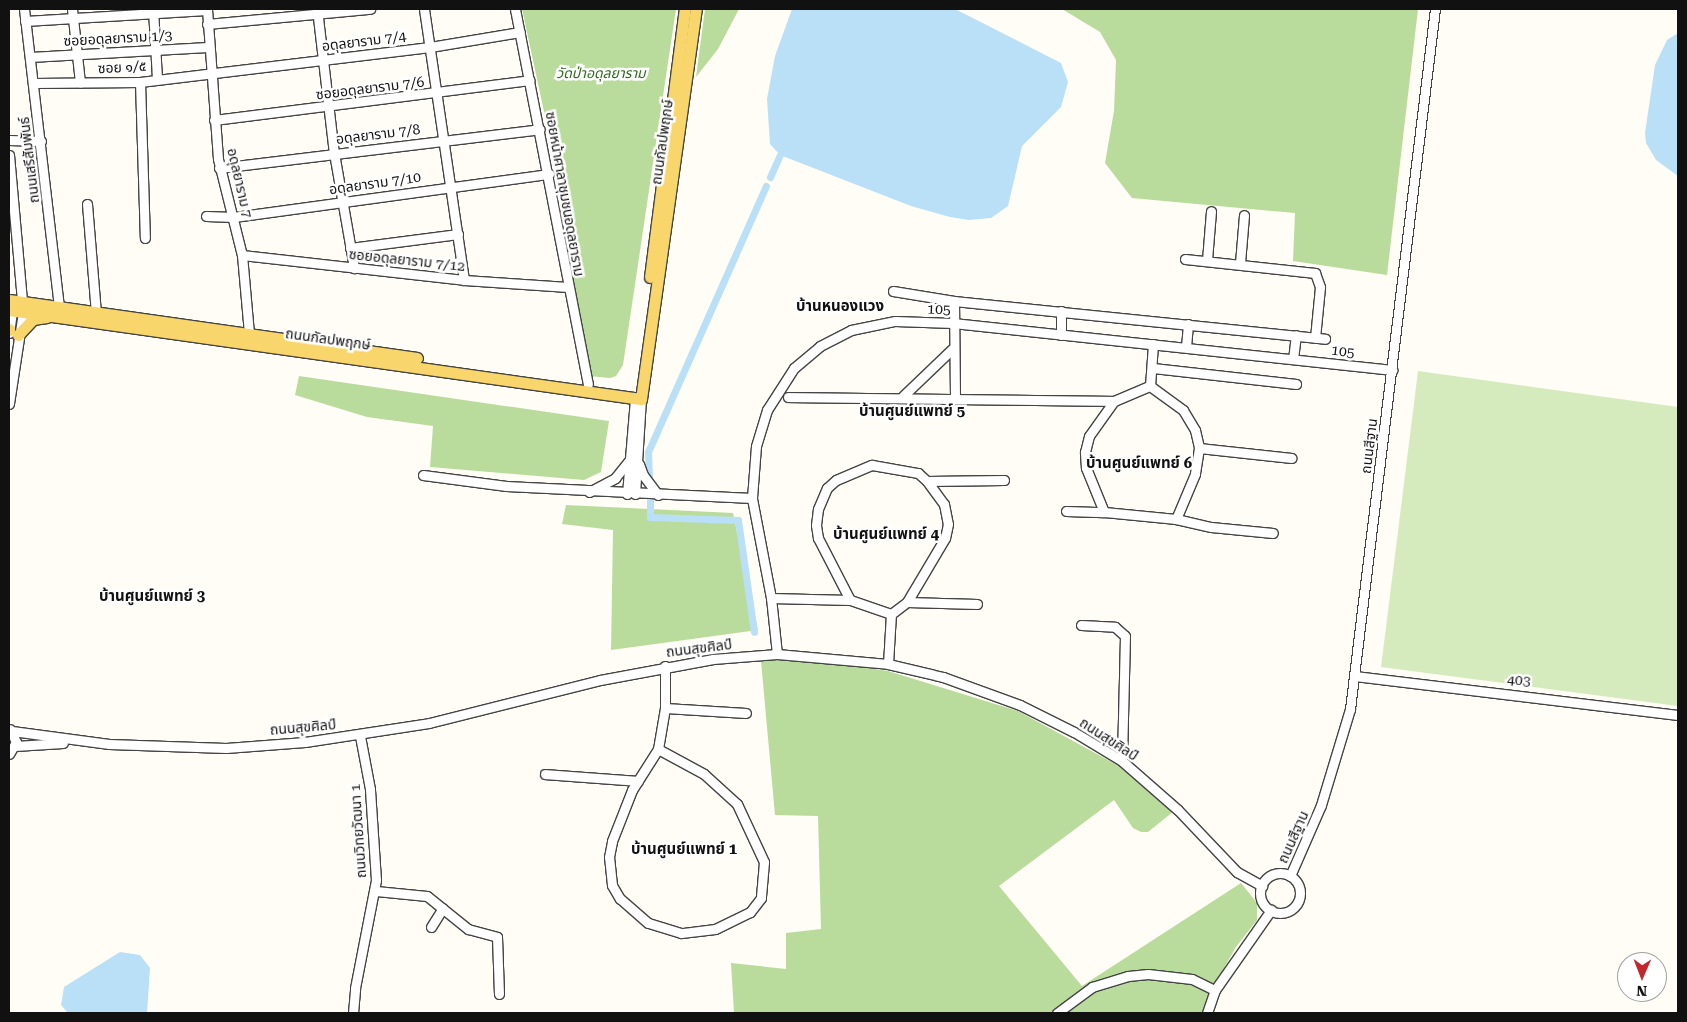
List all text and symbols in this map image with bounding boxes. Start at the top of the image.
street label: ซอยอดุลยาราม 1/3 [63,27,173,49]
street label: อดุลยาราม 7/4 [321,27,407,55]
street label: ซอย ๑/๕ [97,57,147,77]
park label: วัดป่าอดุลยาราม [556,65,646,81]
street label: ซอยอดุลยาราม 7/6 [315,73,425,103]
street label: ถนนกัลปพฤกษ์ [648,98,676,186]
street label: ซอยหน้าศาลาชุมชนอดุลยาราม [542,110,588,278]
street label: ถนนเสรีสัมพันธ์ [15,116,43,204]
street label: อดุลยาราม 7/8 [335,120,421,148]
street label: อดุลยาราม 7 [224,146,256,220]
street label: อดุลยาราม 7/10 [328,168,422,198]
street label: ซอยอดุลยาราม 7/12 [348,246,466,274]
district label: บ้านหนองแวง [796,298,884,316]
street label: 105 [927,300,951,318]
street label: ถนนกัลปพฤกษ์ [284,325,372,353]
street label: 105 [1330,341,1356,361]
district label: บ้านศูนย์แพทย์ 5 [859,403,965,421]
street label: ถนนสีฐาน [1357,417,1381,475]
district label: บ้านศูนย์แพทย์ 6 [1086,455,1192,473]
district label: บ้านศูนย์แพทย์ 4 [833,526,939,544]
district label: บ้านศูนย์แพทย์ 3 [99,588,205,606]
street label: ถนนสุขศิลป์ [665,636,733,660]
street label: 403 [1506,670,1532,690]
street label: ถนนสุขศิลป์ [1077,714,1141,764]
street label: ถนนสุขศิลป์ [269,716,337,738]
street label: ถนนวิทยวัฒนา 1 [346,783,370,879]
street label: ถนนสีฐาน [1274,808,1312,866]
district label: บ้านศูนย์แพทย์ 1 [631,841,737,859]
north arrow [1617,952,1667,1002]
text: N [1636,983,1647,999]

